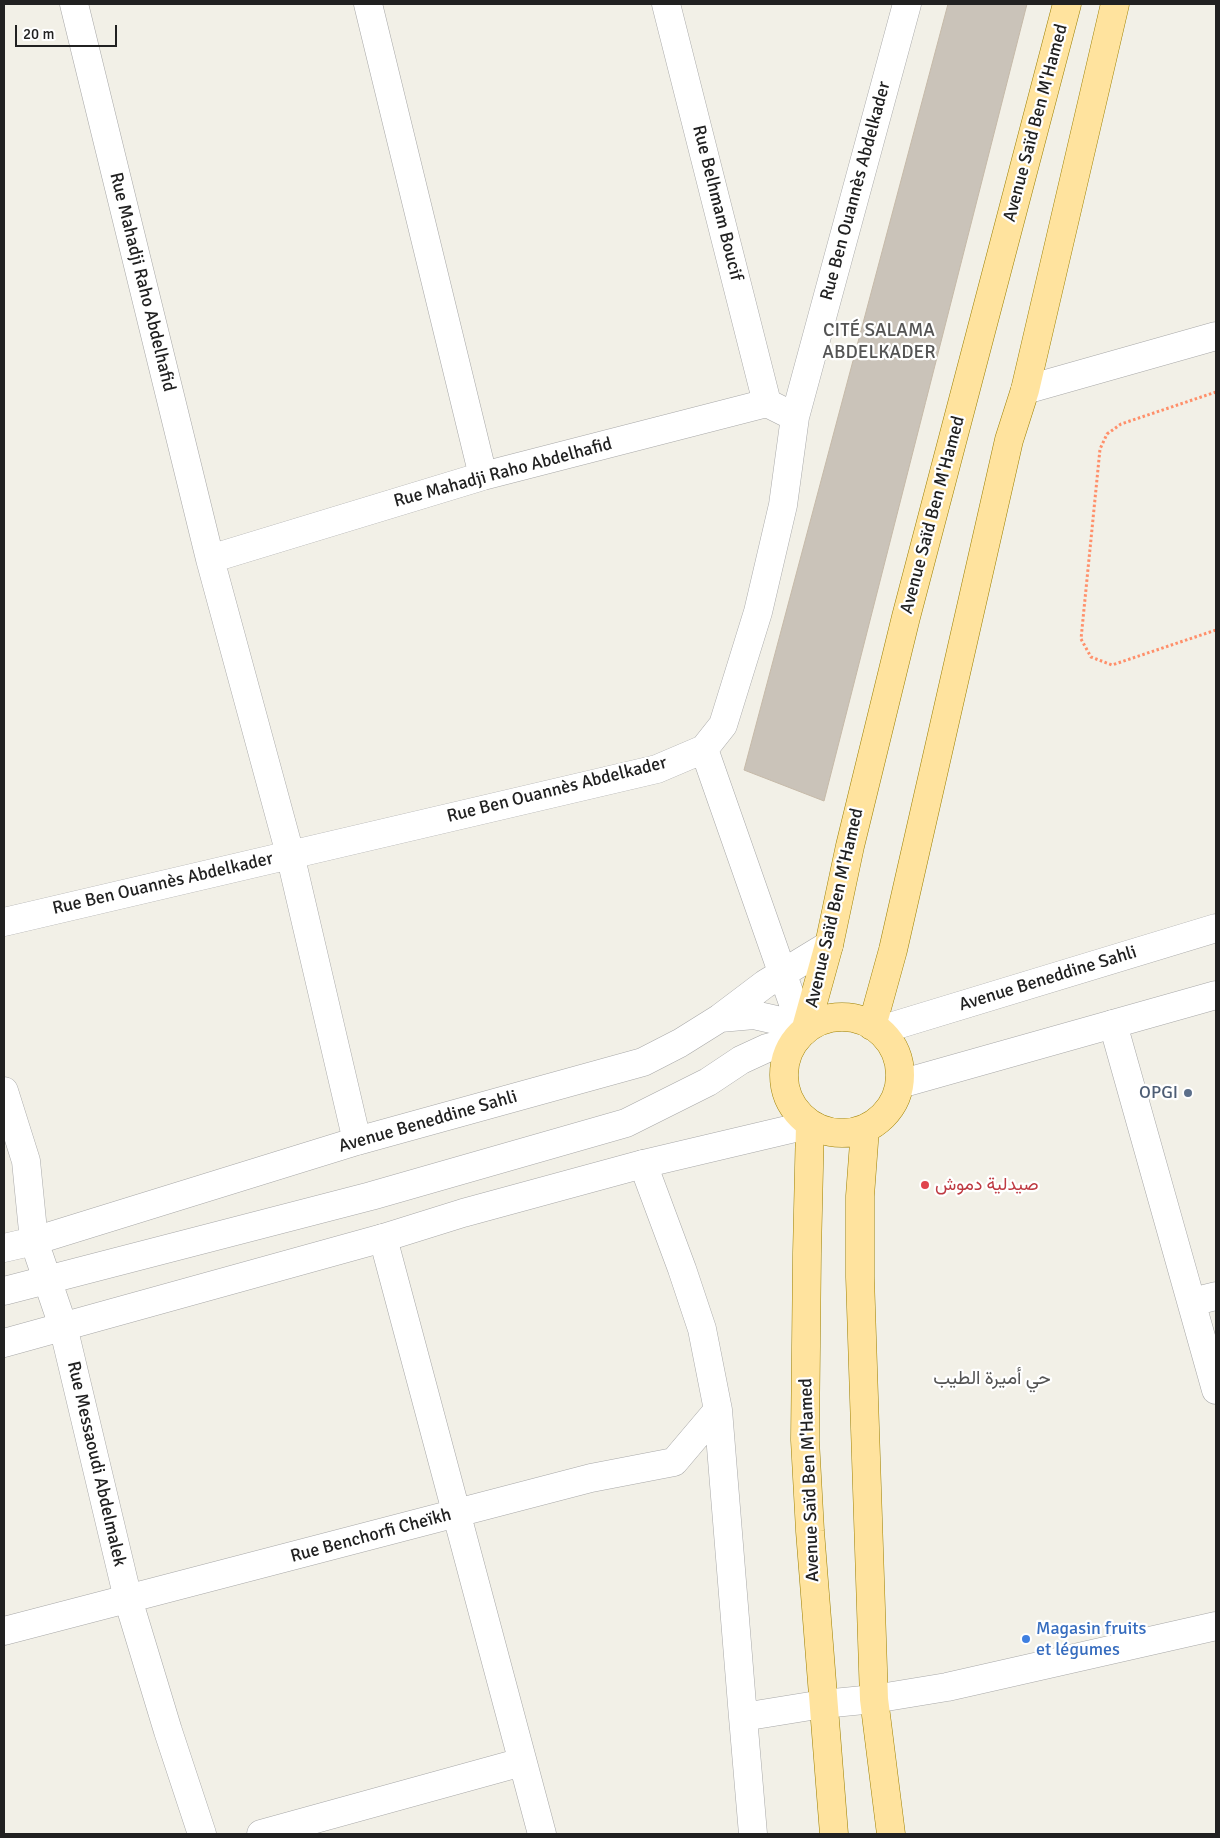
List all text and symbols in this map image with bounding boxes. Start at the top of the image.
scale bar [18,15,120,47]
street label: Avenue Saïd Ben M'Hamed [999,22,1073,224]
text: 20 m [23,25,54,43]
street label: Rue Ben Ouannès Abdelkader [816,79,896,303]
street label: Rue Belhmam Boucif [687,123,747,283]
street label: Rue Mahadji Raho Abdelhafid [104,170,180,394]
district label: CITÉ SALAMA ABDELKADER [816,320,942,364]
street label: Avenue Saïd Ben M'Hamed [896,414,970,616]
street label: Rue Mahadji Raho Abdelhafid [391,433,615,513]
street label: Rue Ben Ouannès Abdelkader [445,752,669,828]
street label: Avenue Saïd Ben M'Hamed [802,806,868,1010]
street label: Rue Ben Ouannès Abdelkader [51,848,275,920]
street label: Avenue Beneddine Sahli [957,942,1139,1016]
place label: OPGI [1139,1082,1178,1104]
street label: Avenue Beneddine Sahli [336,1086,520,1158]
marker: OPGI [1182,1087,1194,1099]
place label: صيدلية دموش [935,1174,1039,1196]
marker: صيدلية دموش [919,1179,931,1191]
street label: Rue Messaoudi Abdelmalek [62,1359,130,1569]
district label: حي أميرة الطيب [933,1368,1051,1390]
street label: Avenue Saïd Ben M'Hamed [796,1378,824,1582]
street label: Rue Benchorfi Cheïkh [288,1504,454,1568]
place label: Magasin fruits et légumes [1036,1618,1146,1660]
marker: Magasin fruits et légumes [1020,1633,1032,1645]

